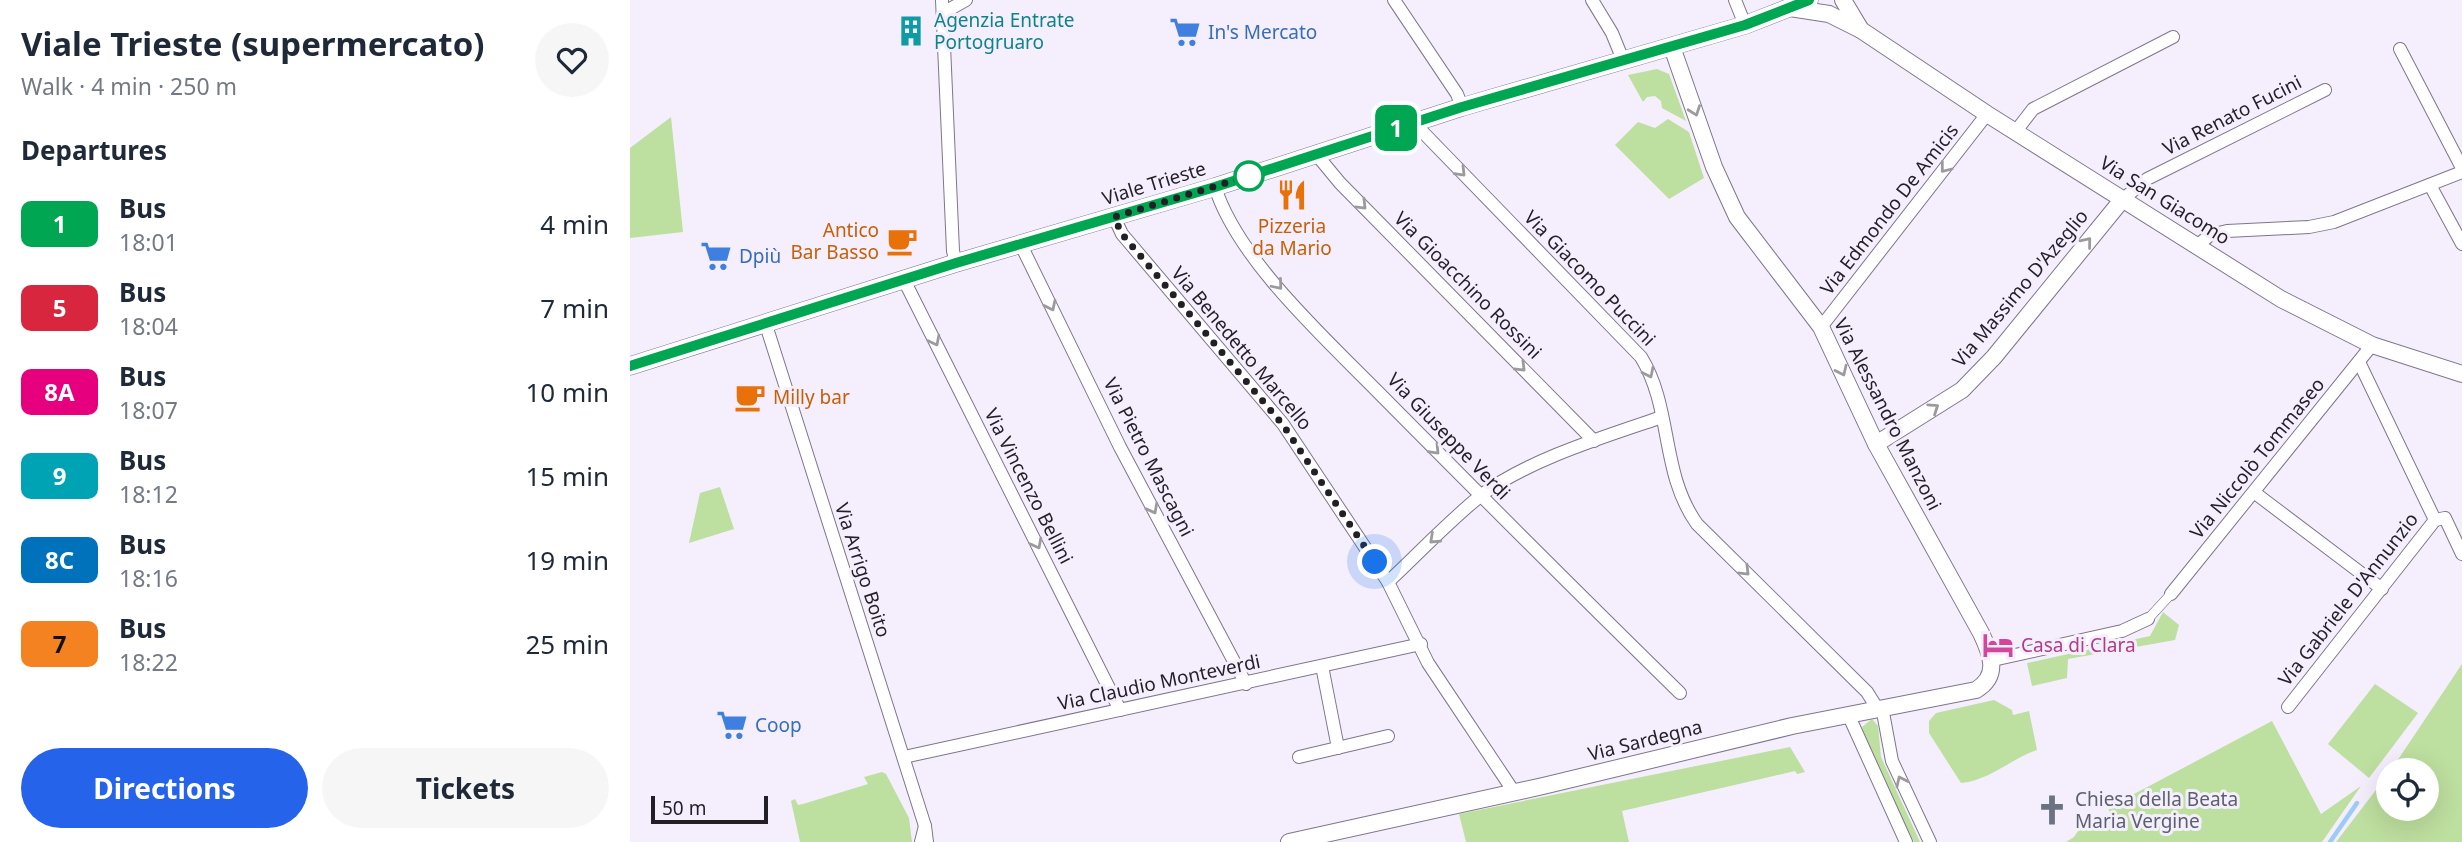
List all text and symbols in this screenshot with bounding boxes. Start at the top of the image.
place label: Agenzia Entrate Portogruaro [934,7,1075,55]
building icon: Agenzia Entrate Portogruaro [894,14,928,48]
supermarket icon: In's Mercato [1168,15,1202,49]
place label: In's Mercato [1208,19,1317,45]
text: Viale Trieste (supermercato) [21,21,485,66]
button: heart [535,23,609,97]
street label: Via Renato Fucini [2158,69,2306,161]
text: Walk · 4 min · 250 m [21,70,237,102]
line badge: 1 [1373,105,1419,151]
one-way arrow [1687,105,1701,117]
text: 1 [1389,111,1403,144]
street label: Via Edmondo De Amicis [1814,118,1964,300]
text: Departures [21,132,167,168]
street label: Via San Giacomo [2095,150,2235,250]
street label: Viale Trieste [1099,155,1209,211]
one-way arrow [1941,160,1954,173]
unlabelled marker [1234,161,1264,191]
one-way arrow [1452,163,1465,176]
restaurant icon: Pizzeria da Mario [1275,178,1309,212]
text: Bus [119,190,166,226]
one-way arrow [1353,196,1366,209]
street label: Via Massimo D'Azeglio [1946,204,2094,372]
street label: Via Gioacchino Rossini [1388,205,1548,365]
street label: Via Giacomo Puccini [1518,205,1662,351]
text: 4 min [540,206,609,242]
text: 1 [53,207,66,240]
place label: Pizzeria da Mario [1252,213,1332,261]
place label: Antico Bar Basso [790,217,879,265]
cafe icon: Antico Bar Basso [885,224,919,258]
text: 18:01 [119,226,178,258]
one-way arrow [2079,237,2092,249]
supermarket icon: Dpiù [699,239,733,273]
place label: Dpiù [739,243,781,269]
street label: Via Benedetto Marcello [1166,261,1318,435]
text: Bus [119,274,166,310]
one-way arrow [1270,277,1282,290]
text: 7 min [540,290,609,326]
text: 5 [53,291,66,324]
one-way arrow [1043,299,1057,311]
text: 18:04 [119,310,178,342]
street label: Via Alessandro Manzoni [1828,313,1948,515]
one-way arrow [926,334,940,346]
text: Bus [119,358,166,394]
one-way arrow [1513,358,1526,371]
one-way arrow [1833,364,1847,376]
one-way arrow [1641,366,1655,378]
street label: Via Giuseppe Verdi [1382,367,1516,505]
street label: Via Niccolò Tommaseo [2184,372,2330,544]
street label: Via Pietro Mascagni [1098,373,1200,541]
text: 10 min [525,374,609,410]
text: 8A [44,375,75,408]
cafe icon: Milly bar [733,380,767,414]
place label: Milly bar [773,384,850,410]
text: 18:07 [119,394,178,426]
street label: Via Vincenzo Bellini [979,404,1079,568]
one-way arrow [1926,404,1939,416]
one-way arrow [1426,441,1439,454]
text: Bus [119,442,166,478]
text: 15 min [525,458,609,494]
text: 9 [53,459,66,492]
text: 18:12 [119,478,178,510]
street label: Via Arrigo Boito [829,499,897,641]
one-way arrow [1145,502,1159,515]
street label: Via Gabriele D'Annunzio [2272,507,2424,691]
text: Bus [119,526,166,562]
one-way arrow [1429,531,1442,544]
one-way arrow [1028,537,1042,549]
text: 19 min [525,542,609,578]
text: 8C [45,543,74,576]
your location [1357,544,1392,579]
text: 18:16 [119,562,178,594]
one-way arrow [1736,563,1749,576]
text: Bus [119,610,166,646]
text: 25 min [525,626,609,662]
text: 7 [53,627,66,660]
hotel icon: Casa di Clara [1981,628,2015,662]
place label: Casa di Clara [2021,632,2136,658]
text: 18:22 [119,646,178,678]
street label: Via Claudio Monteverdi [1055,648,1263,716]
supermarket icon: Coop [715,708,749,742]
place label: Coop [755,712,802,738]
street label: Via Sardegna [1585,713,1705,767]
button: Directions [21,748,308,828]
button: Tickets [322,748,609,828]
map controls [2376,758,2439,821]
button: locate [2376,758,2439,821]
one-way arrow [1895,775,1909,788]
place label: Chiesa della Beata Maria Vergine [2075,786,2238,834]
scale bar [651,793,768,825]
church icon: Chiesa della Beata Maria Vergine [2035,793,2069,827]
text: 50 m [662,795,706,821]

